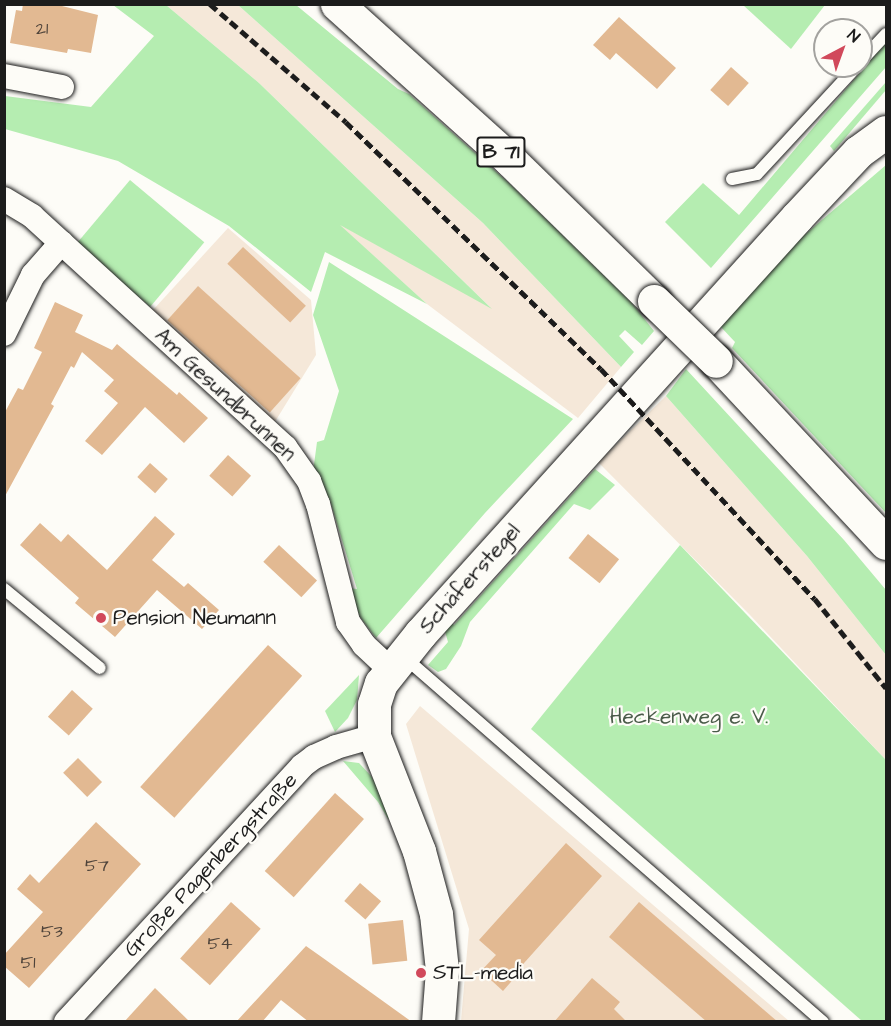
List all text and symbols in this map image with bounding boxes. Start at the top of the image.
house number: 21 [36,18,48,40]
north arrow [813,18,873,78]
text: N [842,24,864,48]
road number: B 71 [476,135,526,169]
street label: Am Gesundbrunnen [149,323,301,467]
street label: Schäferstegel [414,519,526,639]
place label: Pension Neumann [113,605,276,631]
marker: Pension Neumann [94,611,108,625]
park label: Heckenweg e. V. [610,704,768,730]
street label: Große Pagenbergstraße [119,768,303,962]
house number: 57 [85,855,109,877]
house number: 53 [41,921,63,943]
house number: 54 [208,933,232,955]
house number: 51 [20,952,36,974]
place label: STL-media [433,960,533,986]
marker: STL-media [414,966,428,980]

